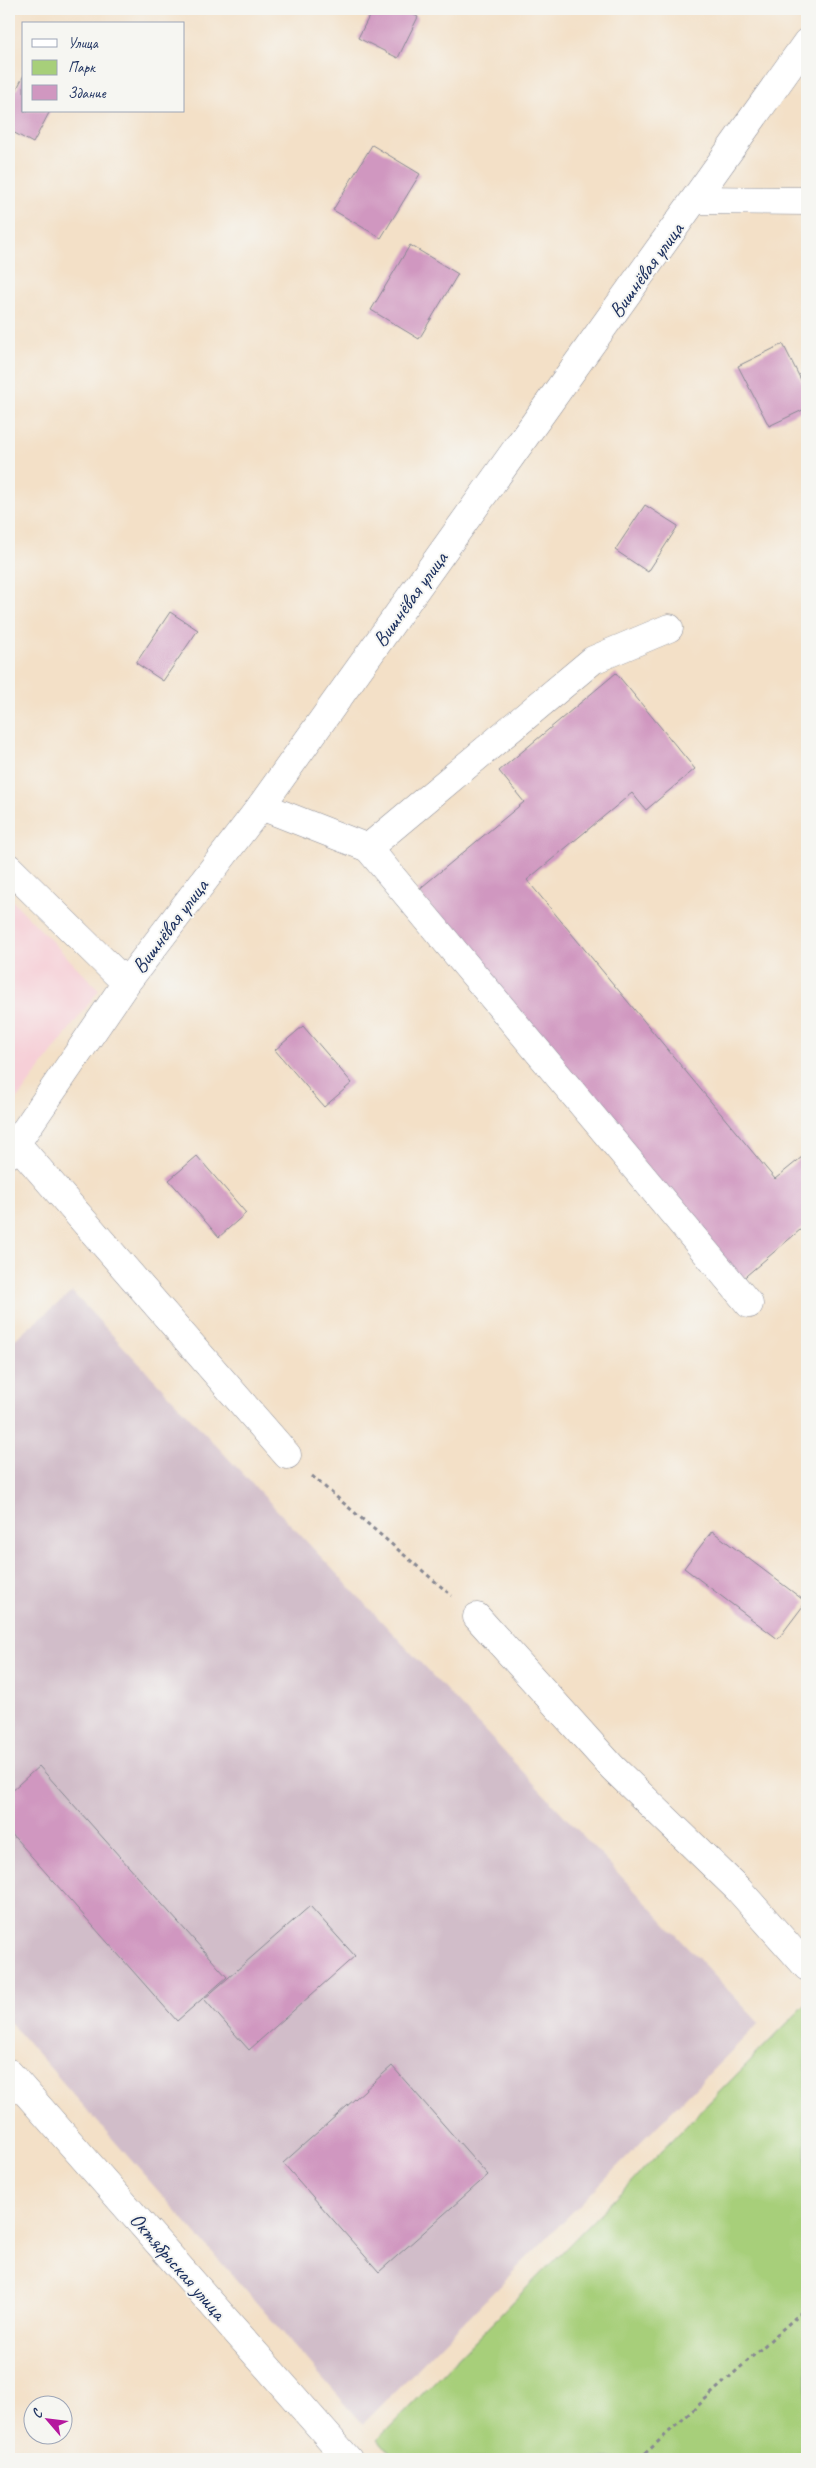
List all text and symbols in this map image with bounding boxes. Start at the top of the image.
legend [22,22,185,112]
text: Улица [68,34,99,53]
text: Парк [68,58,96,77]
text: Здание [68,84,107,103]
street label: Вишнёвая улица [603,216,690,323]
street label: Вишнёвая улица [367,545,454,652]
street label: Вишнёвая улица [126,872,215,978]
street label: Октябрьская улица [124,2207,233,2327]
north arrow [22,2396,72,2446]
text: С [28,2405,47,2421]

